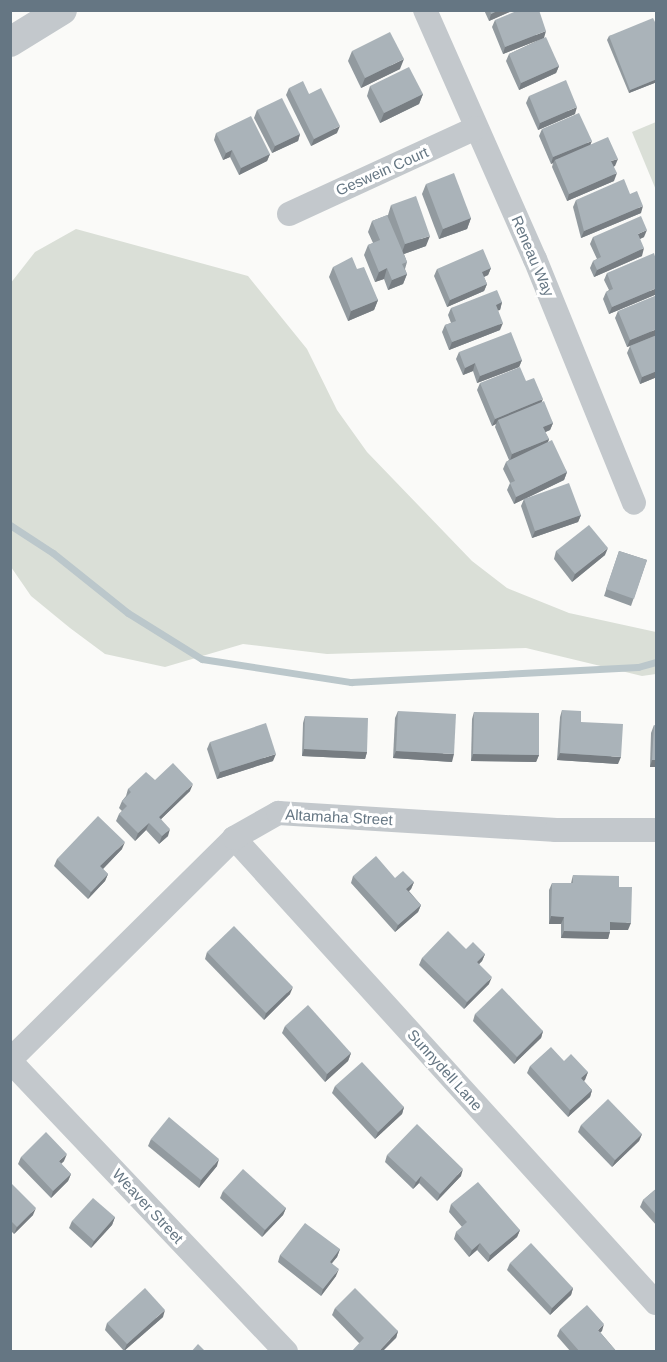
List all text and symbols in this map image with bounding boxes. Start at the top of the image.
street label: Geswein Court [333,143,431,199]
street label: Reneau Way [508,213,558,299]
street label: Altamaha Street [285,805,393,829]
street label: Sunnydell Lane [404,1026,486,1114]
street label: Weaver Street [109,1165,187,1247]

